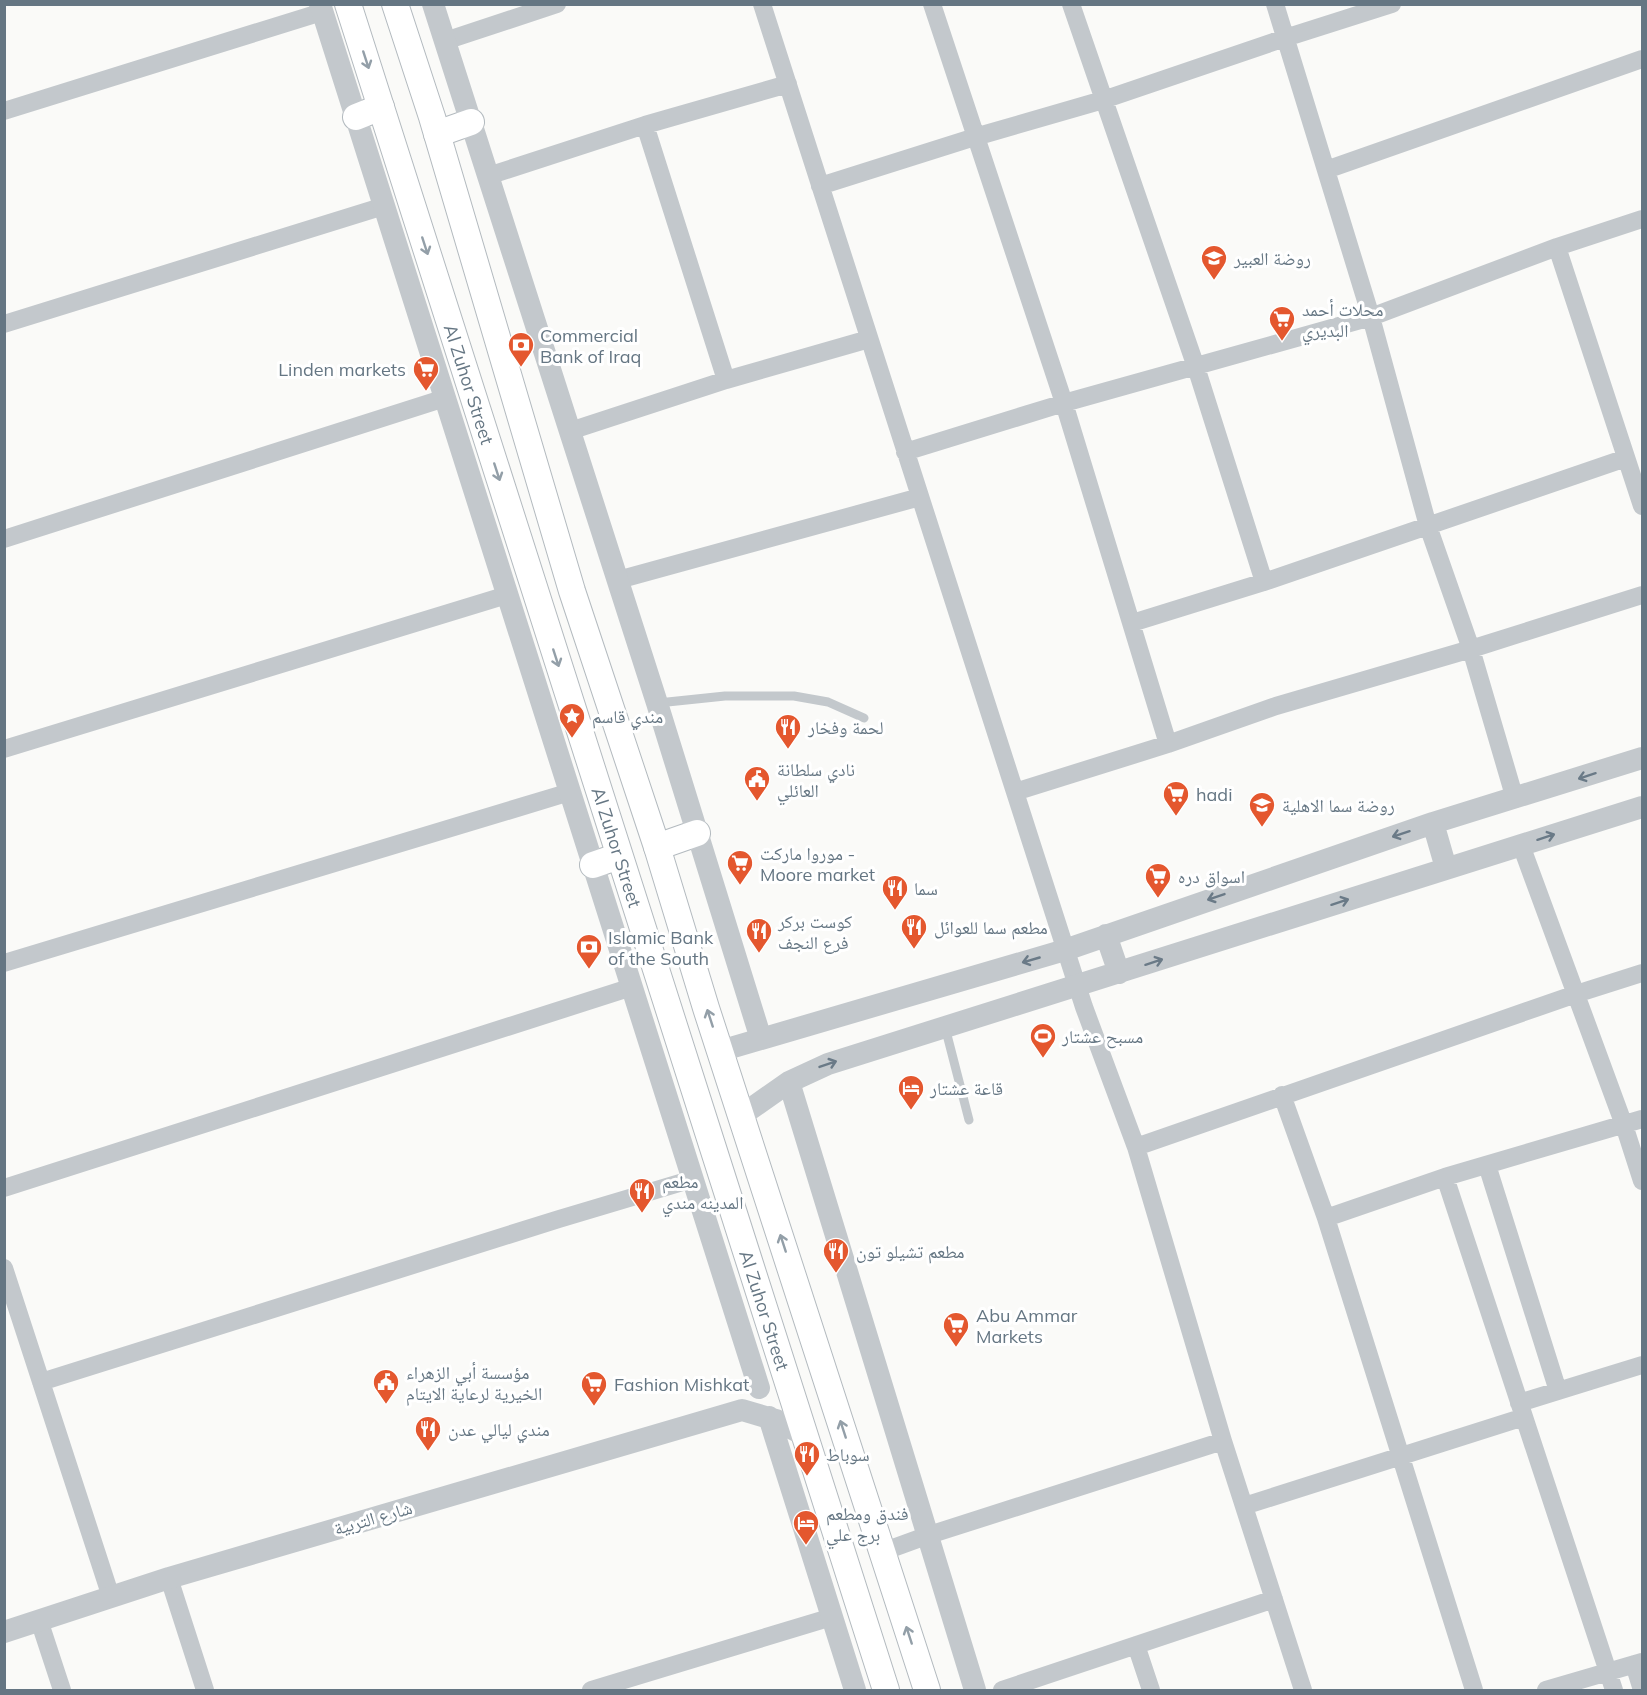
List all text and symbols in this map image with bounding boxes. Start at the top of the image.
one-way arrow [361,50,372,69]
one-way arrow [420,236,431,255]
school or university icon: روضة العبير [1199,243,1229,281]
place label: روضة العبير [1233,247,1311,270]
place label: محلات أحمد البديري [1302,298,1383,345]
supermarket icon: محلات أحمد البديري [1267,304,1297,342]
street label: Al Zuhor Street [439,321,499,447]
place label: Commercial Bank of Iraq [540,324,641,368]
bank icon: Commercial Bank of Iraq [506,330,536,368]
supermarket icon: Linden markets [411,354,441,392]
place label: Linden markets [278,358,406,381]
one-way arrow [492,462,503,481]
one-way arrow [551,648,562,667]
place icon: مندي قاسم [557,701,587,739]
place label: مندي قاسم [592,705,663,731]
restaurant icon: لحمة وفخار [773,712,803,750]
place label: لحمة وفخار [807,716,884,739]
place label: نادي سلطانة العائلي [777,758,855,805]
public building icon: نادي سلطانة العائلي [742,764,772,802]
one-way arrow [1578,771,1597,782]
supermarket icon: hadi [1161,779,1191,817]
place label: hadi [1196,783,1232,806]
street label: Al Zuhor Street [587,784,647,910]
school or university icon: روضة سما الاهلية [1247,790,1277,828]
place label: روضة سما الاهلية [1282,794,1395,817]
one-way arrow [1392,829,1411,840]
one-way arrow [1536,831,1555,842]
place label: موروا ماركت - Moore market [760,842,875,886]
supermarket icon: موروا ماركت - Moore market [725,848,755,886]
supermarket icon: اسواق دره [1143,861,1173,899]
place label: اسواق دره [1178,865,1245,888]
restaurant icon: سما [880,873,910,911]
place label: سما [914,877,938,900]
one-way arrow [1207,893,1226,904]
one-way arrow [1330,896,1349,907]
place label: كوست بركر فرع النجف [777,910,853,954]
restaurant icon: مطعم سما للعوائل [899,912,929,950]
restaurant icon: كوست بركر فرع النجف [744,916,774,954]
place label: مطعم سما للعوائل [934,916,1048,940]
place label: Islamic Bank of the South [608,926,714,970]
bank icon: Islamic Bank of the South [574,932,604,970]
one-way arrow [1022,955,1041,966]
one-way arrow [1144,955,1163,966]
one-way arrow [703,1009,714,1028]
sports icon: مسبح عشتار [1028,1021,1058,1059]
place label: مسبح عشتار [1061,1025,1143,1049]
one-way arrow [818,1058,837,1069]
hotel icon: قاعة عشتار [896,1073,926,1111]
place label: قاعة عشتار [929,1077,1003,1100]
place label: مطعم المدينه مندي [662,1170,743,1217]
restaurant icon: مطعم المدينه مندي [627,1176,657,1214]
one-way arrow [777,1234,788,1253]
restaurant icon: مطعم تشيلو تون [821,1236,851,1274]
place label: مطعم تشيلو تون [856,1240,964,1264]
street label: Al Zuhor Street [735,1247,795,1373]
place label: Abu Ammar Markets [976,1304,1078,1348]
supermarket icon: Abu Ammar Markets [941,1310,971,1348]
place label: مؤسسة أبي الزهراء الخيرية لرعاية الايتام [406,1361,542,1406]
public building icon: مؤسسة أبي الزهراء الخيرية لرعاية الايتام [371,1367,401,1405]
supermarket icon: Fashion Mishkat [579,1369,609,1407]
place label: Fashion Mishkat [614,1373,749,1396]
restaurant icon: مندي ليالي عدن [413,1414,443,1452]
place label: مندي ليالي عدن [448,1418,550,1444]
one-way arrow [837,1420,848,1439]
restaurant icon: سوباط [792,1439,822,1477]
place label: سوباط [826,1443,870,1466]
street label: شارع التربية [331,1496,415,1540]
place label: فندق ومطعم برج علي [826,1502,909,1549]
hotel icon: فندق ومطعم برج علي [791,1508,821,1546]
one-way arrow [903,1626,914,1645]

